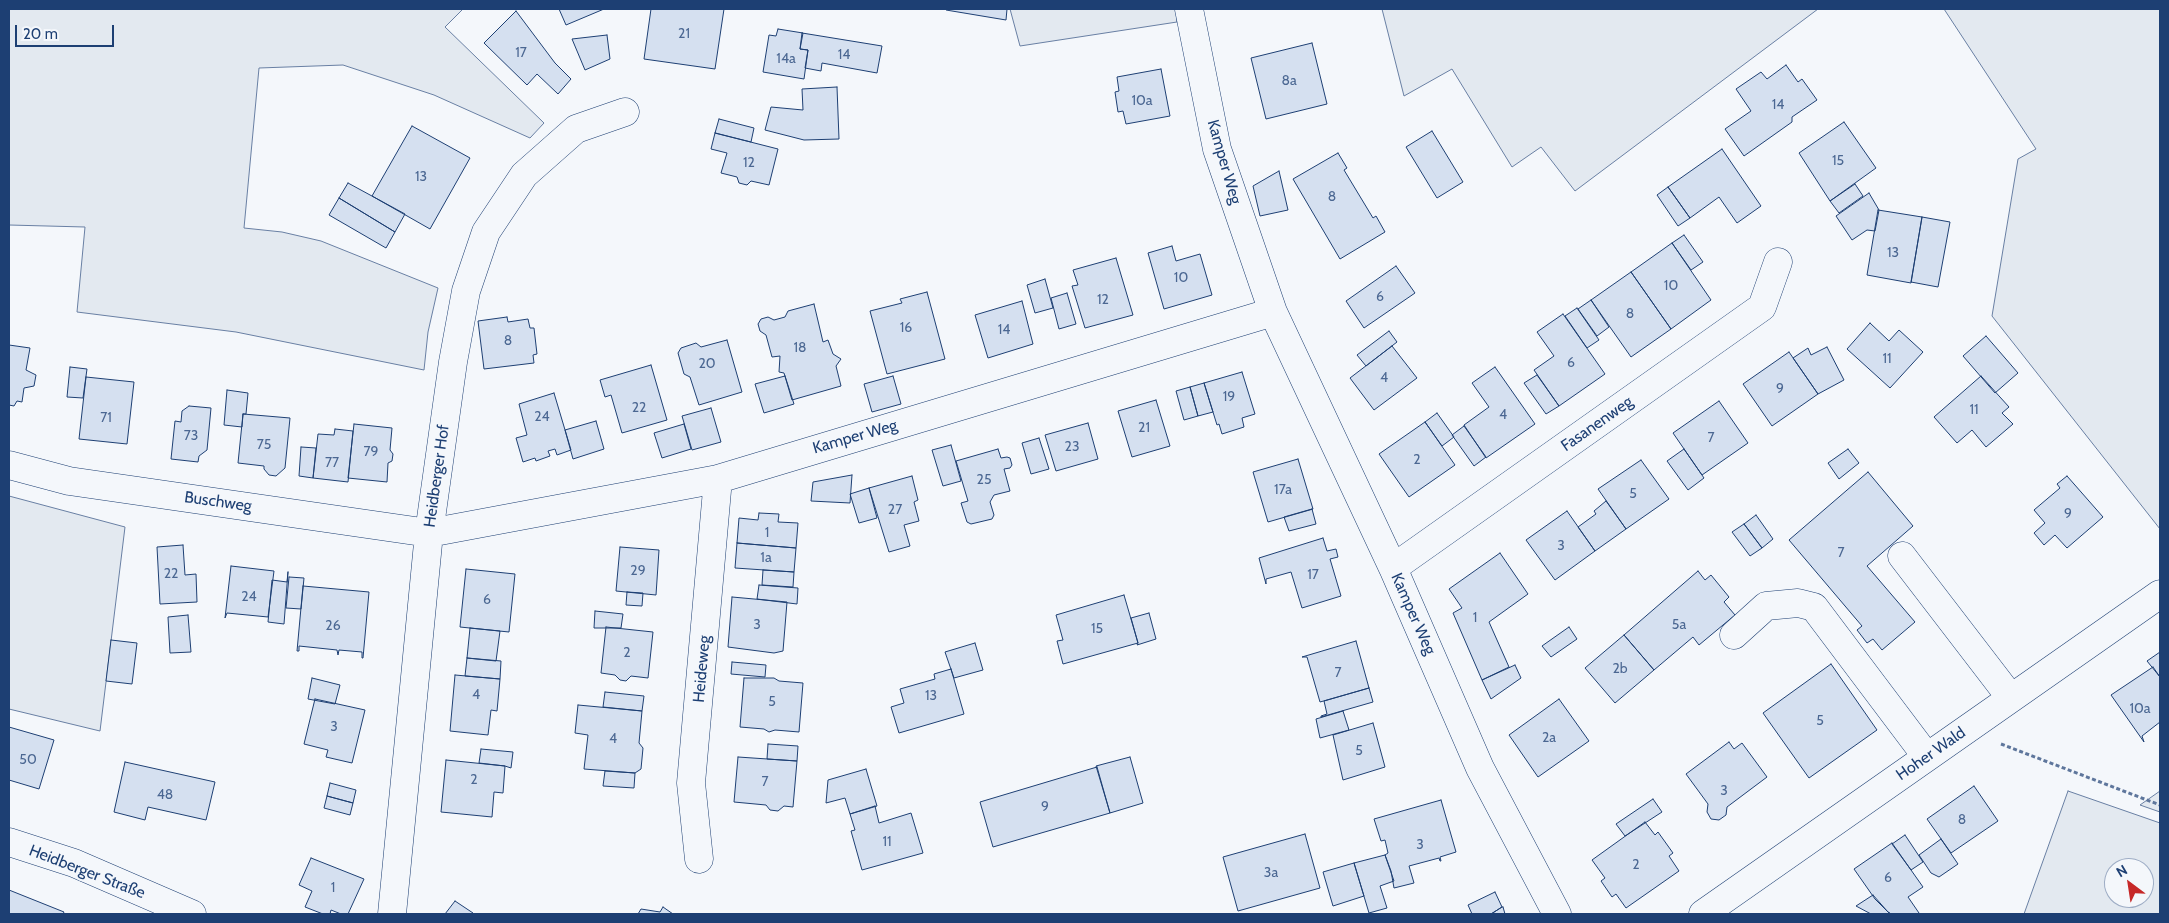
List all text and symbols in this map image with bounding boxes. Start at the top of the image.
scale bar [18,15,116,47]
text: 20 m [23,25,58,43]
house number: 21 [678,26,690,42]
house number: 17 [515,45,527,61]
house number: 14 [838,47,850,63]
house number: 14a [776,51,796,67]
house number: 8a [1281,73,1297,89]
house number: 10a [1131,93,1153,109]
house number: 14 [1772,97,1784,113]
street label: Kamper Weg [1203,117,1245,207]
house number: 15 [1832,153,1844,169]
house number: 12 [743,155,755,171]
house number: 13 [415,169,427,185]
house number: 8 [1328,189,1336,205]
house number: 13 [1887,245,1899,261]
house number: 10 [1174,270,1188,286]
house number: 10 [1664,278,1678,294]
house number: 6 [1376,289,1384,305]
house number: 12 [1097,292,1109,308]
house number: 8 [1626,306,1634,322]
house number: 16 [900,320,912,336]
house number: 14 [998,322,1010,338]
house number: 8 [504,333,512,349]
house number: 18 [793,340,807,356]
house number: 11 [1882,351,1892,367]
house number: 6 [1567,355,1575,371]
house number: 20 [698,356,716,372]
house number: 4 [1380,370,1388,386]
house number: 9 [1776,381,1784,397]
house number: 19 [1223,389,1235,405]
street label: Fasanenweg [1557,392,1637,456]
house number: 22 [632,400,646,416]
house number: 11 [1969,402,1979,418]
house number: 4 [1499,407,1507,423]
house number: 24 [534,409,550,425]
house number: 71 [100,410,112,426]
street label: Kamper Weg [810,416,900,458]
house number: 21 [1138,420,1150,436]
street label: Heidberger Hof [420,423,454,529]
house number: 73 [184,428,198,444]
house number: 7 [1707,430,1715,446]
house number: 75 [257,437,271,453]
house number: 23 [1065,439,1079,455]
house number: 79 [364,444,378,460]
house number: 2 [1413,452,1421,468]
house number: 77 [325,455,339,471]
house number: 25 [977,472,991,488]
house number: 17a [1274,482,1292,498]
house number: 5 [1629,486,1637,502]
street label: Buschweg [183,488,253,516]
house number: 27 [888,502,902,518]
house number: 9 [2064,506,2072,522]
house number: 1 [765,525,769,541]
house number: 3 [1557,538,1565,554]
house number: 7 [1837,545,1845,561]
house number: 1a [760,550,772,566]
house number: 29 [630,563,646,579]
house number: 22 [164,566,178,582]
house number: 17 [1307,567,1319,583]
street label: Kamper Weg [1386,570,1440,658]
house number: 24 [241,589,257,605]
house number: 6 [483,592,491,608]
house number: 1 [1473,610,1477,626]
house number: 3 [753,617,761,633]
house number: 5a [1672,617,1686,633]
house number: 26 [325,618,341,634]
house number: 15 [1091,621,1103,637]
street label: Heideweg [689,635,715,703]
house number: 2 [623,645,631,661]
house number: 2b [1612,661,1628,677]
house number: 7 [1334,665,1342,681]
house number: 4 [472,687,480,703]
house number: 13 [925,688,937,704]
house number: 5 [768,694,776,710]
house number: 10a [2129,701,2151,717]
house number: 5 [1816,713,1824,729]
house number: 3 [330,719,338,735]
street label: Hoher Wald [1893,723,1969,785]
house number: 2a [1542,730,1556,746]
house number: 4 [609,731,617,747]
house number: 5 [1355,743,1363,759]
house number: 50 [19,752,37,768]
house number: 2 [470,772,478,788]
house number: 7 [761,774,769,790]
house number: 3 [1720,783,1728,799]
house number: 48 [157,787,173,803]
house number: 9 [1041,799,1049,815]
house number: 8 [1958,812,1966,828]
house number: 11 [882,834,892,850]
house number: 3 [1416,837,1424,853]
street label: Heidberger Straße [26,841,148,903]
house number: 2 [1632,857,1640,873]
north arrow [2104,858,2154,908]
text: N [2113,861,2131,881]
house number: 3a [1264,865,1278,881]
house number: 6 [1884,870,1892,886]
house number: 1 [331,880,335,896]

